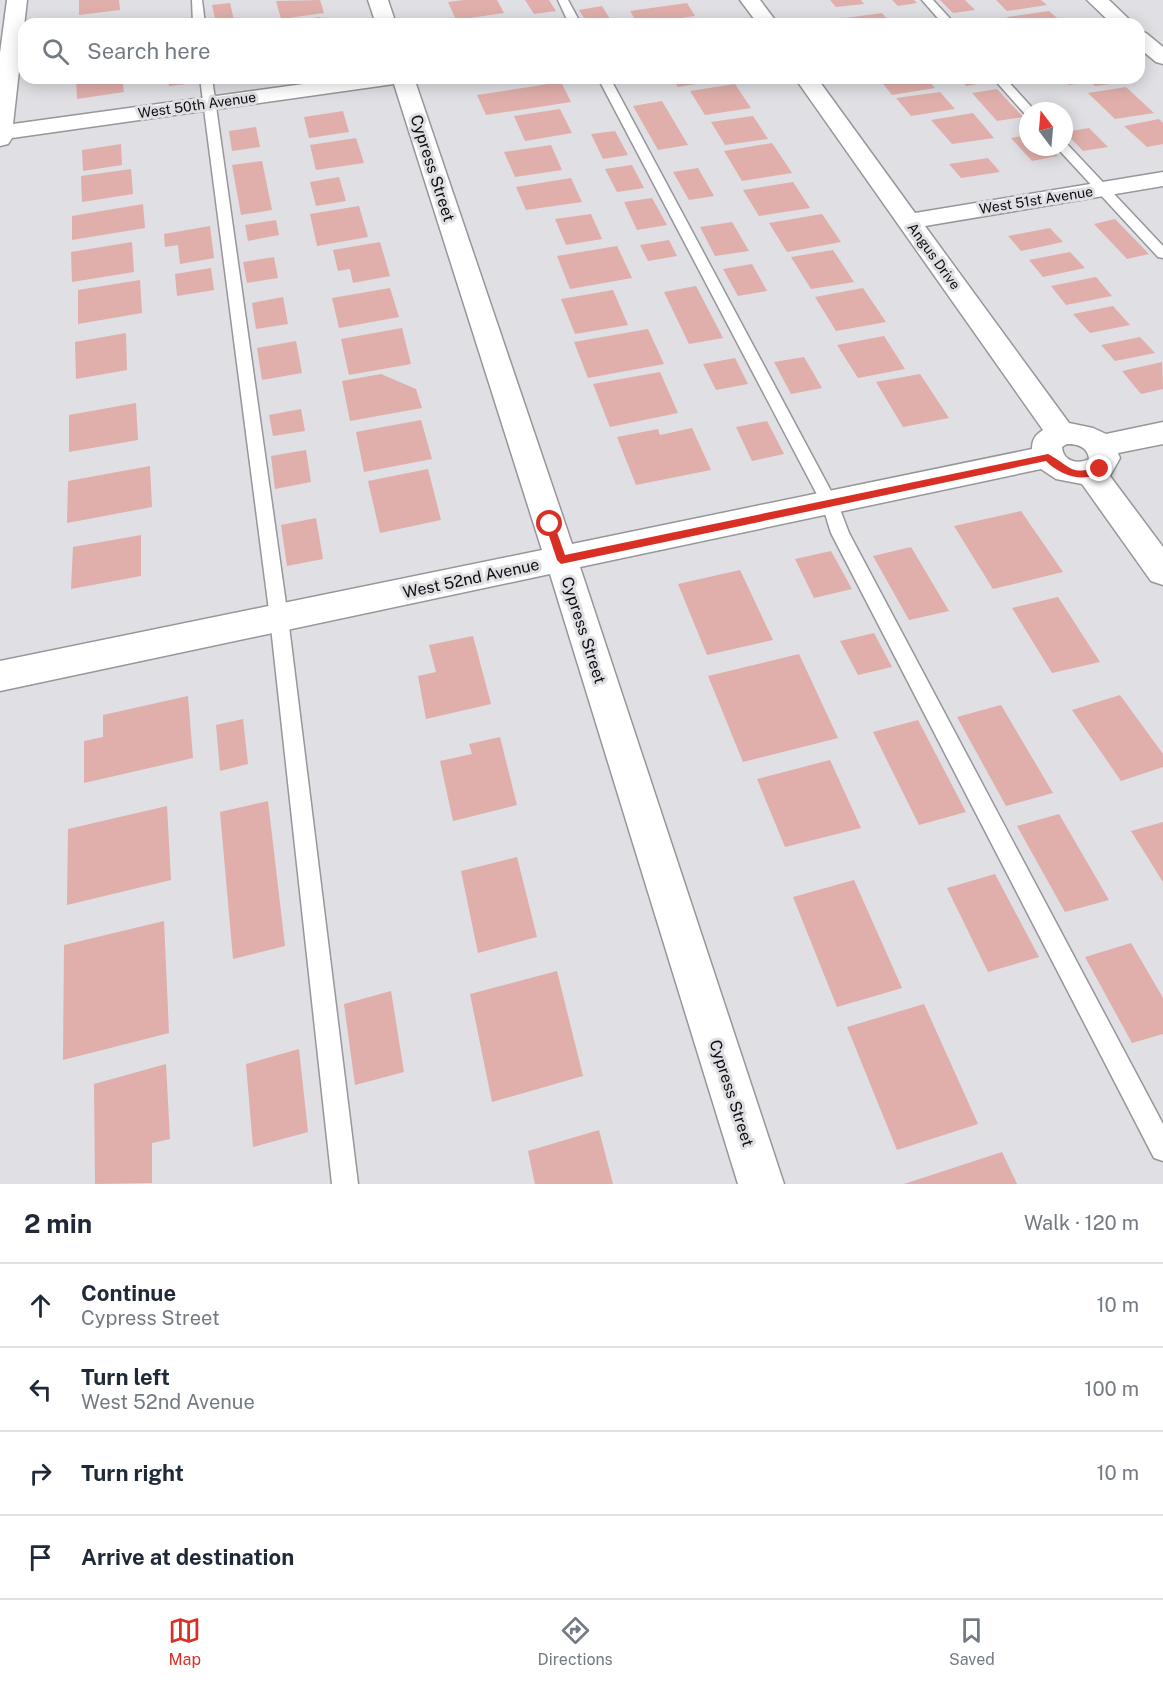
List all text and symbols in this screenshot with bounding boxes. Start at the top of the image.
search box [18,18,1145,84]
icon: search [39,35,72,68]
text: Search here [87,38,211,64]
street label: West 50th Avenue [137,89,257,121]
north arrow [1019,102,1073,156]
street label: Cypress Street [406,112,459,224]
street label: West 51st Avenue [978,183,1094,217]
street label: Angus Drive [904,220,964,293]
route end [1086,455,1112,481]
route start [536,510,562,536]
street label: West 52nd Avenue [401,555,541,602]
street label: Cypress Street [557,574,610,686]
street label: Cypress Street [705,1037,758,1149]
text: 2 min [24,1208,92,1239]
text: Walk · 120 m [1024,1211,1139,1235]
text: Continue [81,1280,176,1306]
icon: ahead [24,1289,57,1322]
text: 10 m [1096,1293,1139,1317]
text: Cypress Street [81,1306,220,1330]
text: Turn left [81,1364,170,1390]
icon: left [24,1373,57,1406]
text: 100 m [1084,1377,1139,1401]
text: West 52nd Avenue [81,1390,255,1414]
icon: right [24,1457,57,1490]
text: Turn right [81,1460,184,1486]
text: 10 m [1096,1461,1139,1485]
icon: arrive [24,1541,57,1574]
text: Arrive at destination [81,1544,294,1570]
tab: Map [168,1614,201,1669]
tab: Directions [538,1614,613,1669]
tab: Saved [949,1614,995,1669]

